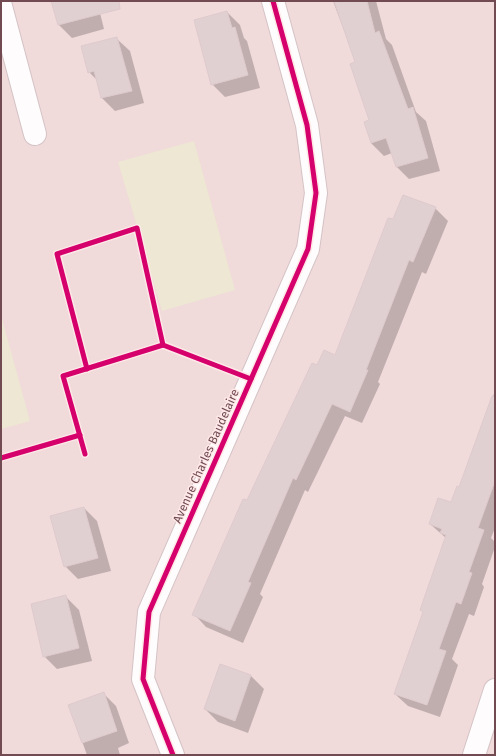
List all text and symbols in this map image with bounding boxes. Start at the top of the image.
street label: Avenue Charles Baudelaire [170,387,242,525]

